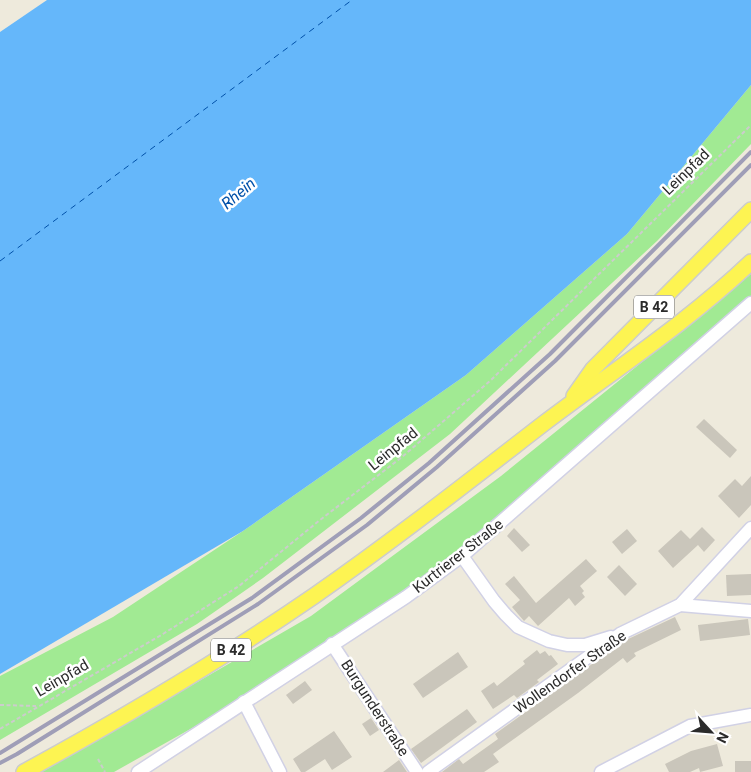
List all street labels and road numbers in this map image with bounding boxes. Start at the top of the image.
street label: Leinpfad [659,145,713,199]
road number: B 42 [634,296,674,318]
street label: Leinpfad [365,424,421,474]
street label: Kurtrierer Straße [409,515,507,597]
street label: Wollendorfer Straße [510,627,630,717]
road number: B 42 [211,638,251,662]
street label: Leinpfad [32,656,92,700]
street label: Burgunderstraße [337,656,413,760]

